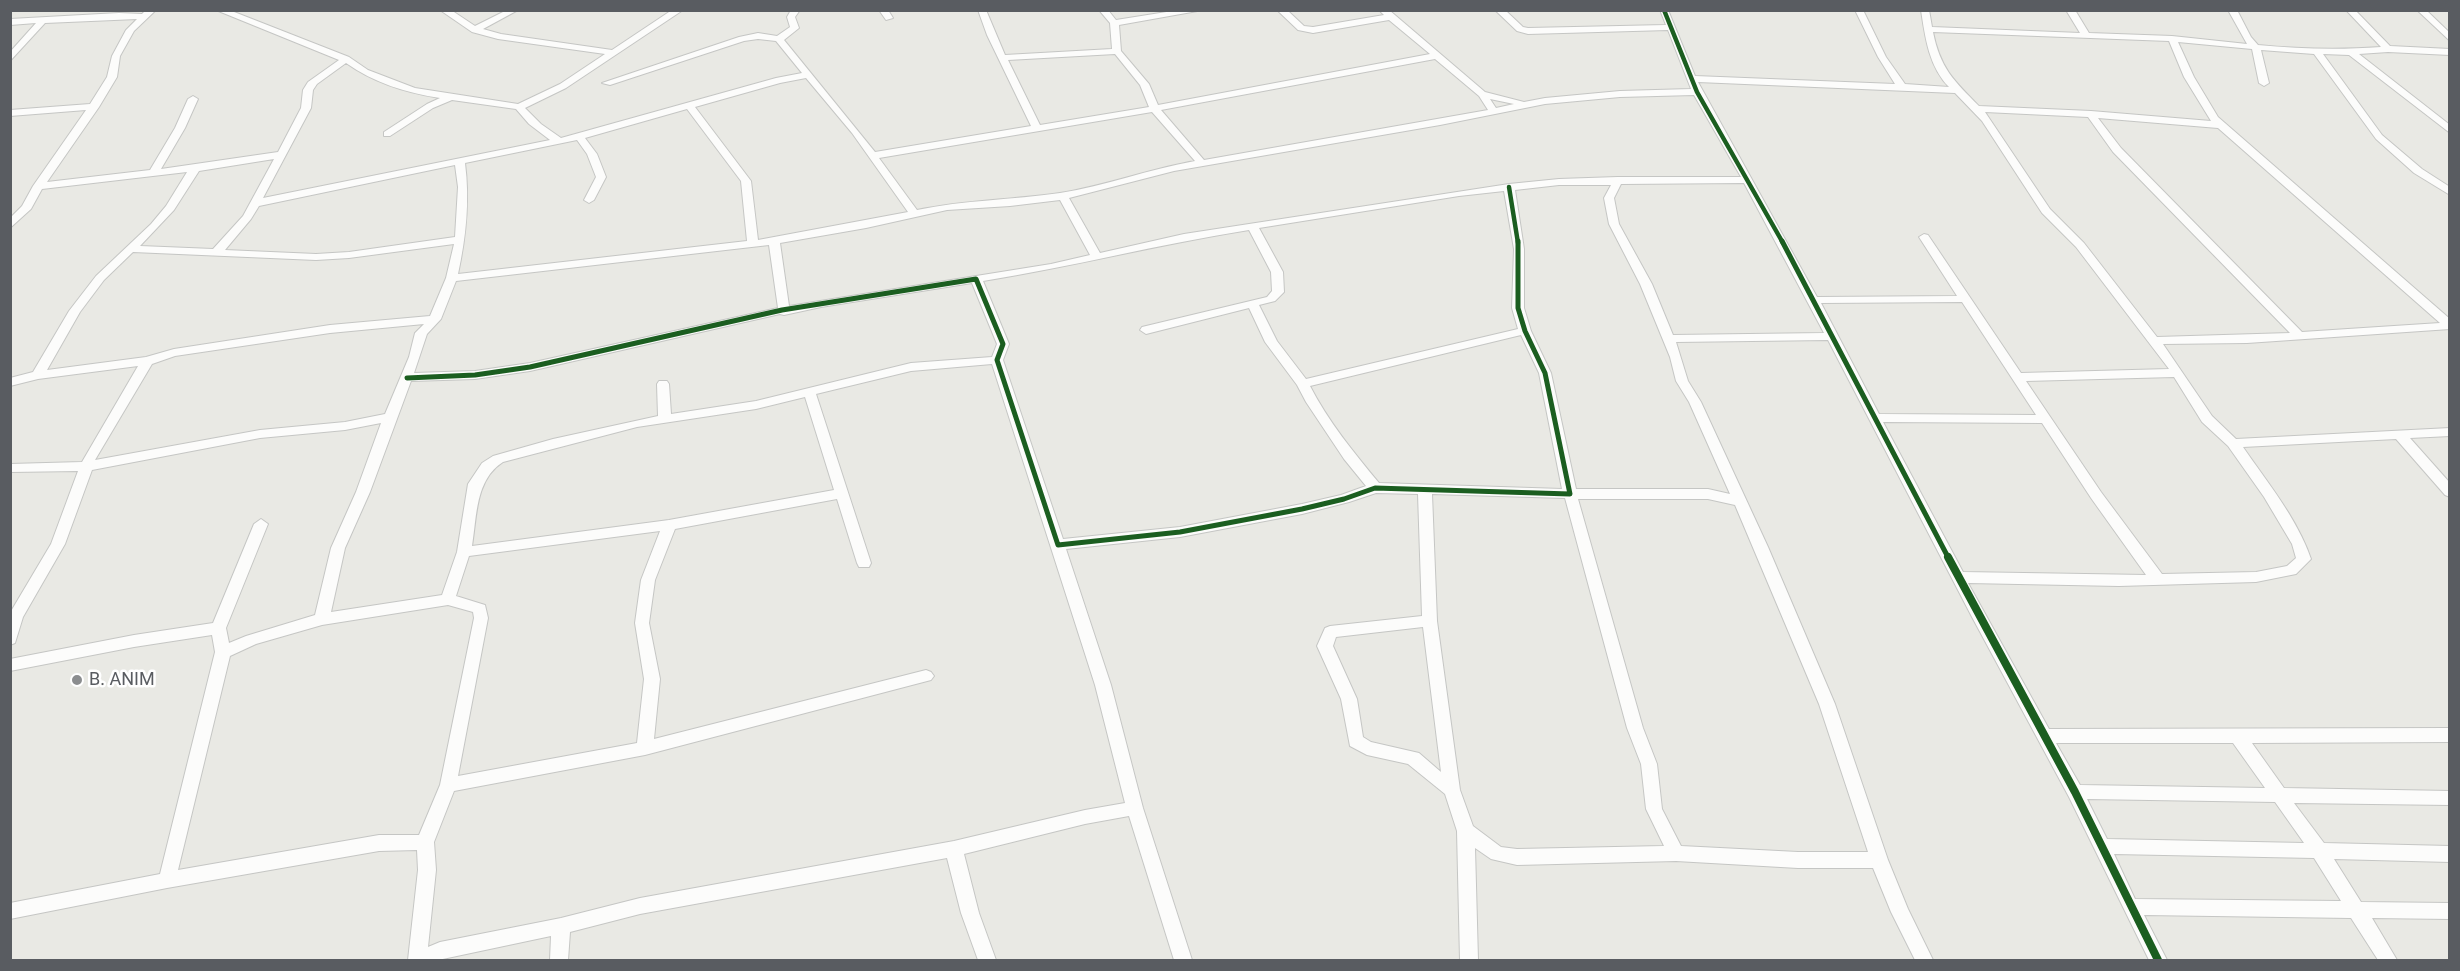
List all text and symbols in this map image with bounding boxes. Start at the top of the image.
place label: B. ANIM [89,669,155,691]
marker: B. ANIM [70,673,84,687]

